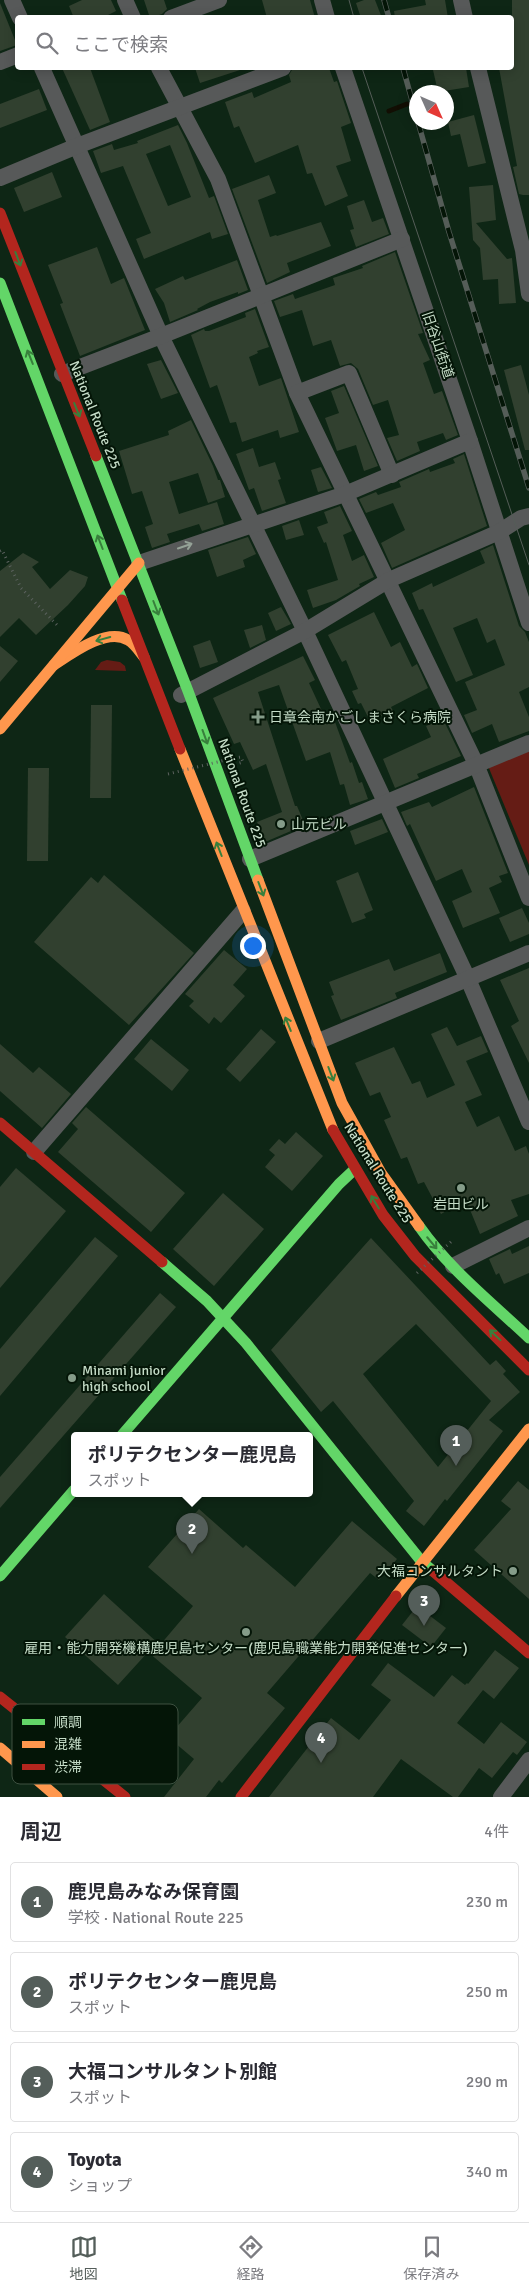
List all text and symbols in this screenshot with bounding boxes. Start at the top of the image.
search box [15,15,514,70]
icon: search [33,29,61,57]
text: ここで検索 [73,33,168,57]
north arrow [409,85,454,130]
one-way arrow [14,251,23,266]
street label: 旧谷山街道 [419,309,457,381]
one-way arrow [24,350,33,365]
street label: National Route 225 [66,358,124,472]
one-way arrow [72,402,82,417]
one-way arrow [95,535,105,550]
one-way arrow [176,541,192,550]
one-way arrow [152,600,162,615]
one-way arrow [96,635,112,645]
place label: 日章会南かごしまさくら病院 [269,709,451,726]
marker: 日章会南かごしまさくら病院 [251,710,265,724]
one-way arrow [201,729,210,744]
street label: National Route 225 [214,736,270,850]
place label: 山元ビル [291,816,347,833]
marker: 山元ビル [275,818,287,830]
one-way arrow [214,842,224,857]
one-way arrow [257,881,266,897]
your location [240,933,266,959]
one-way arrow [283,1017,292,1032]
one-way arrow [327,1066,337,1081]
street label: National Route 225 [340,1120,416,1226]
marker: 岩田ビル [455,1182,467,1194]
one-way arrow [369,1195,379,1209]
place label: 岩田ビル [433,1196,489,1213]
one-way arrow [426,1236,438,1249]
one-way arrow [488,1329,501,1341]
place label: Minami junior high school [82,1362,166,1395]
marker: Minami junior high school [66,1372,78,1384]
pin: 1 [440,1425,472,1466]
popup [71,1432,313,1497]
text: ポリテクセンター鹿児島 [87,1443,297,1467]
text: スポット [87,1471,152,1491]
pin: 2 [176,1513,208,1554]
place label: 大福コンサルタント [377,1563,503,1580]
marker: 大福コンサルタント [507,1565,519,1577]
pin: 3 [408,1585,440,1626]
marker: 雇用・能力開発機構鹿児島センター(鹿児島職業能力開発促進センター) [240,1626,252,1638]
place label: 雇用・能力開発機構鹿児島センター(鹿児島職業能力開発促進センター) [24,1640,468,1657]
legend [12,1704,178,1784]
text: 順調 [54,1714,82,1731]
pin: 4 [305,1722,337,1763]
text: 混雑 [54,1736,82,1753]
text: 渋滞 [54,1759,82,1776]
text: 周辺 [20,1819,62,1845]
text: 4件 [484,1822,509,1842]
text: 鹿児島みなみ保育園 [68,1880,239,1904]
text: 1 [33,1892,41,1912]
text: 230 m [466,1892,508,1912]
text: 学校 · National Route 225 [68,1908,244,1928]
text: ポリテクセンター鹿児島 [68,1970,277,1994]
text: 2 [33,1982,41,2002]
text: 250 m [466,1982,508,2002]
text: スポット [68,1998,132,2018]
text: 大福コンサルタント別館 [68,2060,277,2084]
text: 3 [33,2072,41,2092]
text: 290 m [466,2072,508,2092]
text: スポット [68,2088,132,2108]
text: Toyota [68,2148,122,2172]
text: 4 [33,2162,41,2182]
text: 340 m [466,2162,508,2182]
text: ショップ [68,2176,132,2196]
tab: 地図 [70,2233,98,2283]
tab: 経路 [237,2233,265,2283]
tab: 保存済み [404,2233,460,2283]

